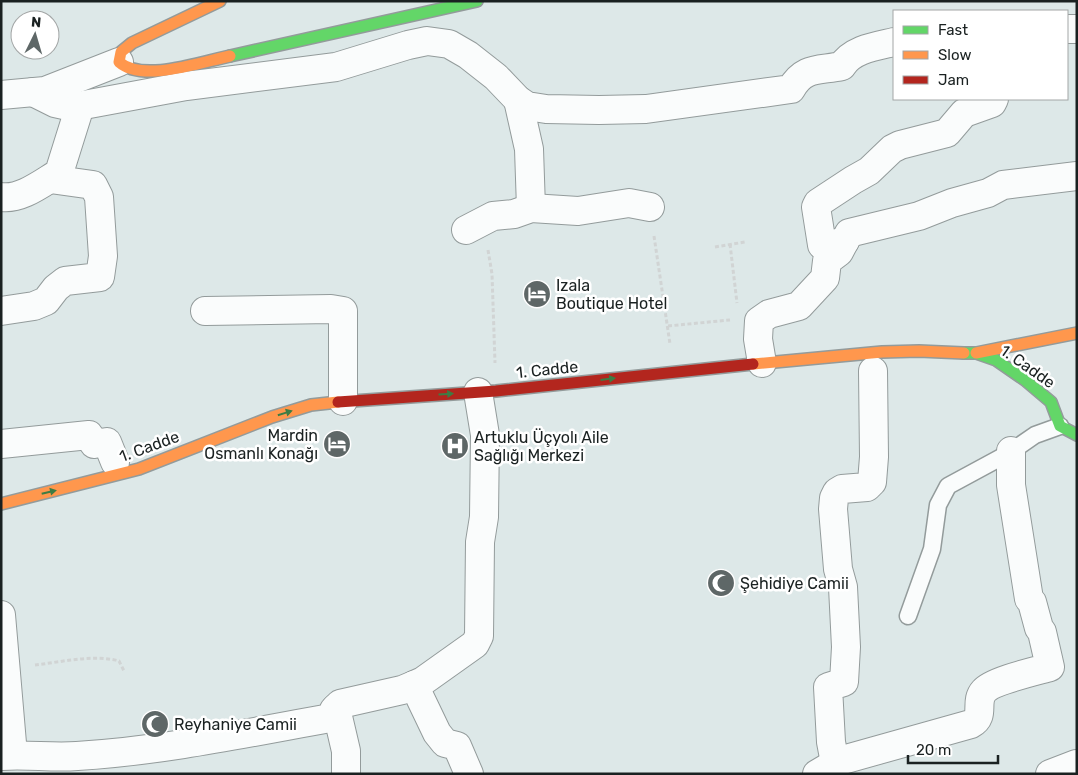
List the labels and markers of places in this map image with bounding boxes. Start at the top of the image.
place label: Izala Boutique Hotel [556,276,667,313]
hotel icon: Izala Boutique Hotel [522,279,552,309]
place label: Mardin Osmanlı Konağı [204,426,318,463]
place label: Artuklu Üçyolı Aile Sağlığı Merkezi [474,428,609,465]
hotel icon: Mardin Osmanlı Konağı [322,429,352,459]
hospital icon: Artuklu Üçyolı Aile Sağlığı Merkezi [440,431,470,461]
mosque icon: Şehidiye Camii [706,568,736,598]
place label: Şehidiye Camii [740,574,849,593]
mosque icon: Reyhaniye Camii [140,709,170,739]
place label: Reyhaniye Camii [174,715,297,734]

